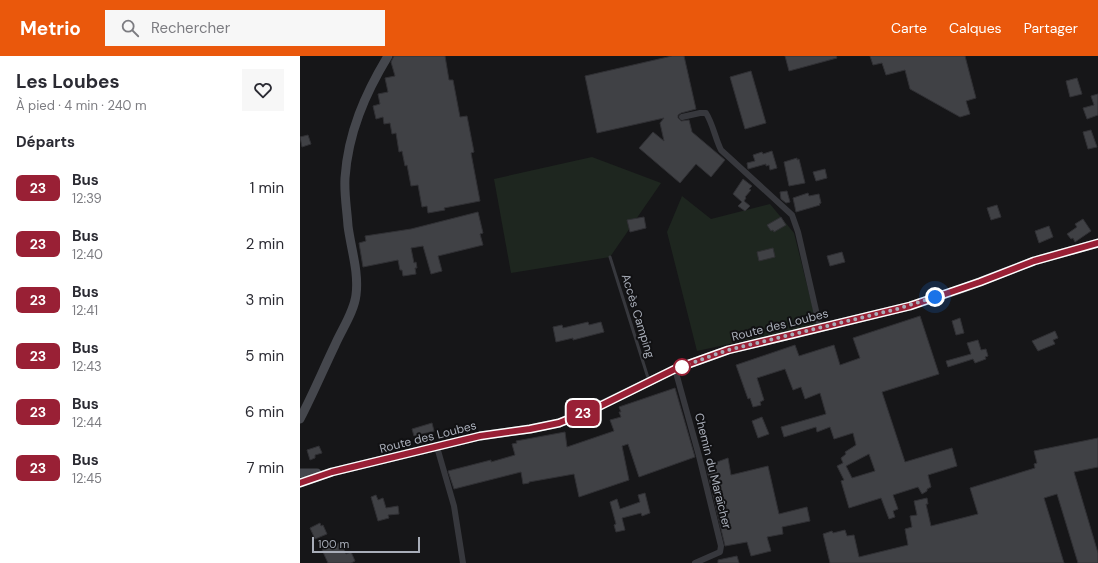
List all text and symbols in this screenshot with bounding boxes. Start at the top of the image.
search box [105,10,385,46]
text: Metrio [20,16,81,41]
icon: search [119,17,141,39]
text: Rechercher [151,18,230,38]
text: Carte [891,19,927,37]
text: Calques [949,19,1002,37]
text: Partager [1024,19,1078,37]
text: Les Loubes [16,69,120,94]
button: heart [242,69,284,111]
text: À pied · 4 min · 240 m [16,97,146,114]
text: Départs [16,132,75,152]
text: Bus [72,170,99,190]
text: 1 min [250,178,284,198]
text: 23 [30,179,46,197]
text: 12:39 [72,190,102,207]
text: Bus [72,226,99,246]
text: 2 min [246,234,284,254]
text: 23 [30,235,46,253]
text: 12:40 [72,246,103,263]
street label: Accès Camping [618,272,658,360]
text: Bus [72,282,99,302]
your location [925,287,945,307]
text: 3 min [246,290,284,310]
text: 23 [30,291,46,309]
text: 12:41 [72,302,98,319]
street label: Route des Loubes [730,305,830,345]
text: Bus [72,338,99,358]
text: 5 min [245,346,284,366]
text: 23 [30,347,46,365]
text: 12:43 [72,358,102,375]
unlabelled marker [673,358,691,376]
text: Bus [72,394,99,414]
line badge: 23 [565,400,601,426]
text: 6 min [245,402,284,422]
text: 23 [30,403,46,421]
text: 23 [575,404,591,422]
street label: Chemin du Maraîcher [691,411,735,531]
text: 12:44 [72,414,102,431]
street label: Route des Loubes [378,417,478,457]
text: Bus [72,450,99,470]
text: 7 min [246,458,284,478]
text: 23 [30,459,46,477]
text: 12:45 [72,470,102,487]
scale bar [312,535,420,554]
text: 100 m [318,537,349,551]

